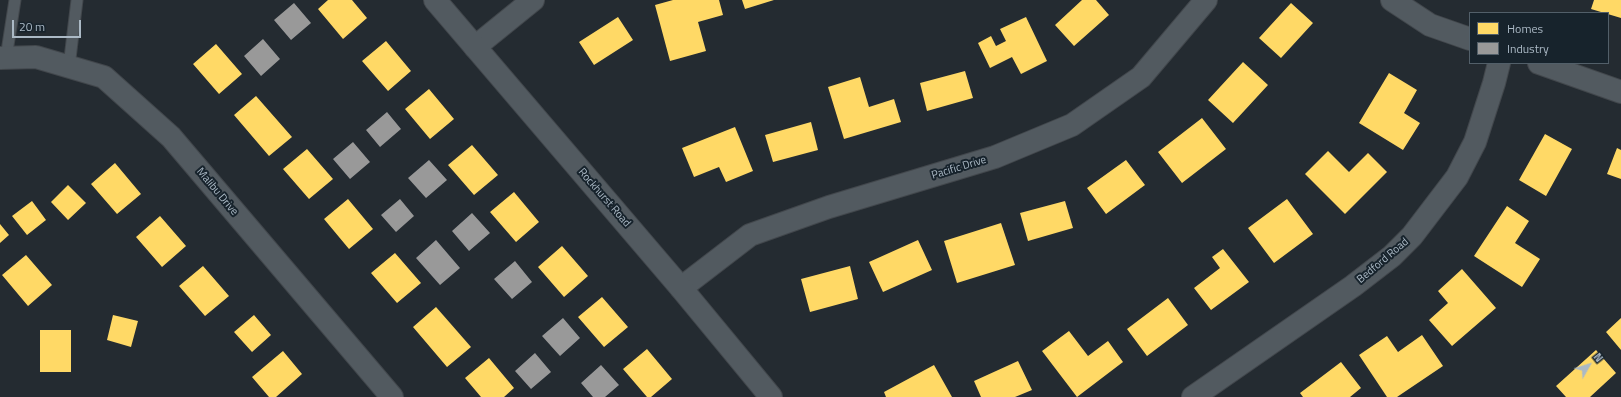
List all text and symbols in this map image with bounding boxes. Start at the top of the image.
scale bar [14,12,83,38]
legend [1469,12,1609,64]
text: 20 m [19,17,45,36]
text: Homes [1507,19,1543,38]
text: Industry [1507,39,1549,58]
street label: Pacific Drive [930,153,988,183]
street label: Malibu Drive [193,166,241,218]
street label: Rockhurst Road [575,166,633,230]
street label: Bedford Road [1355,236,1411,286]
north arrow [1569,345,1609,385]
text: N [1590,349,1607,365]

